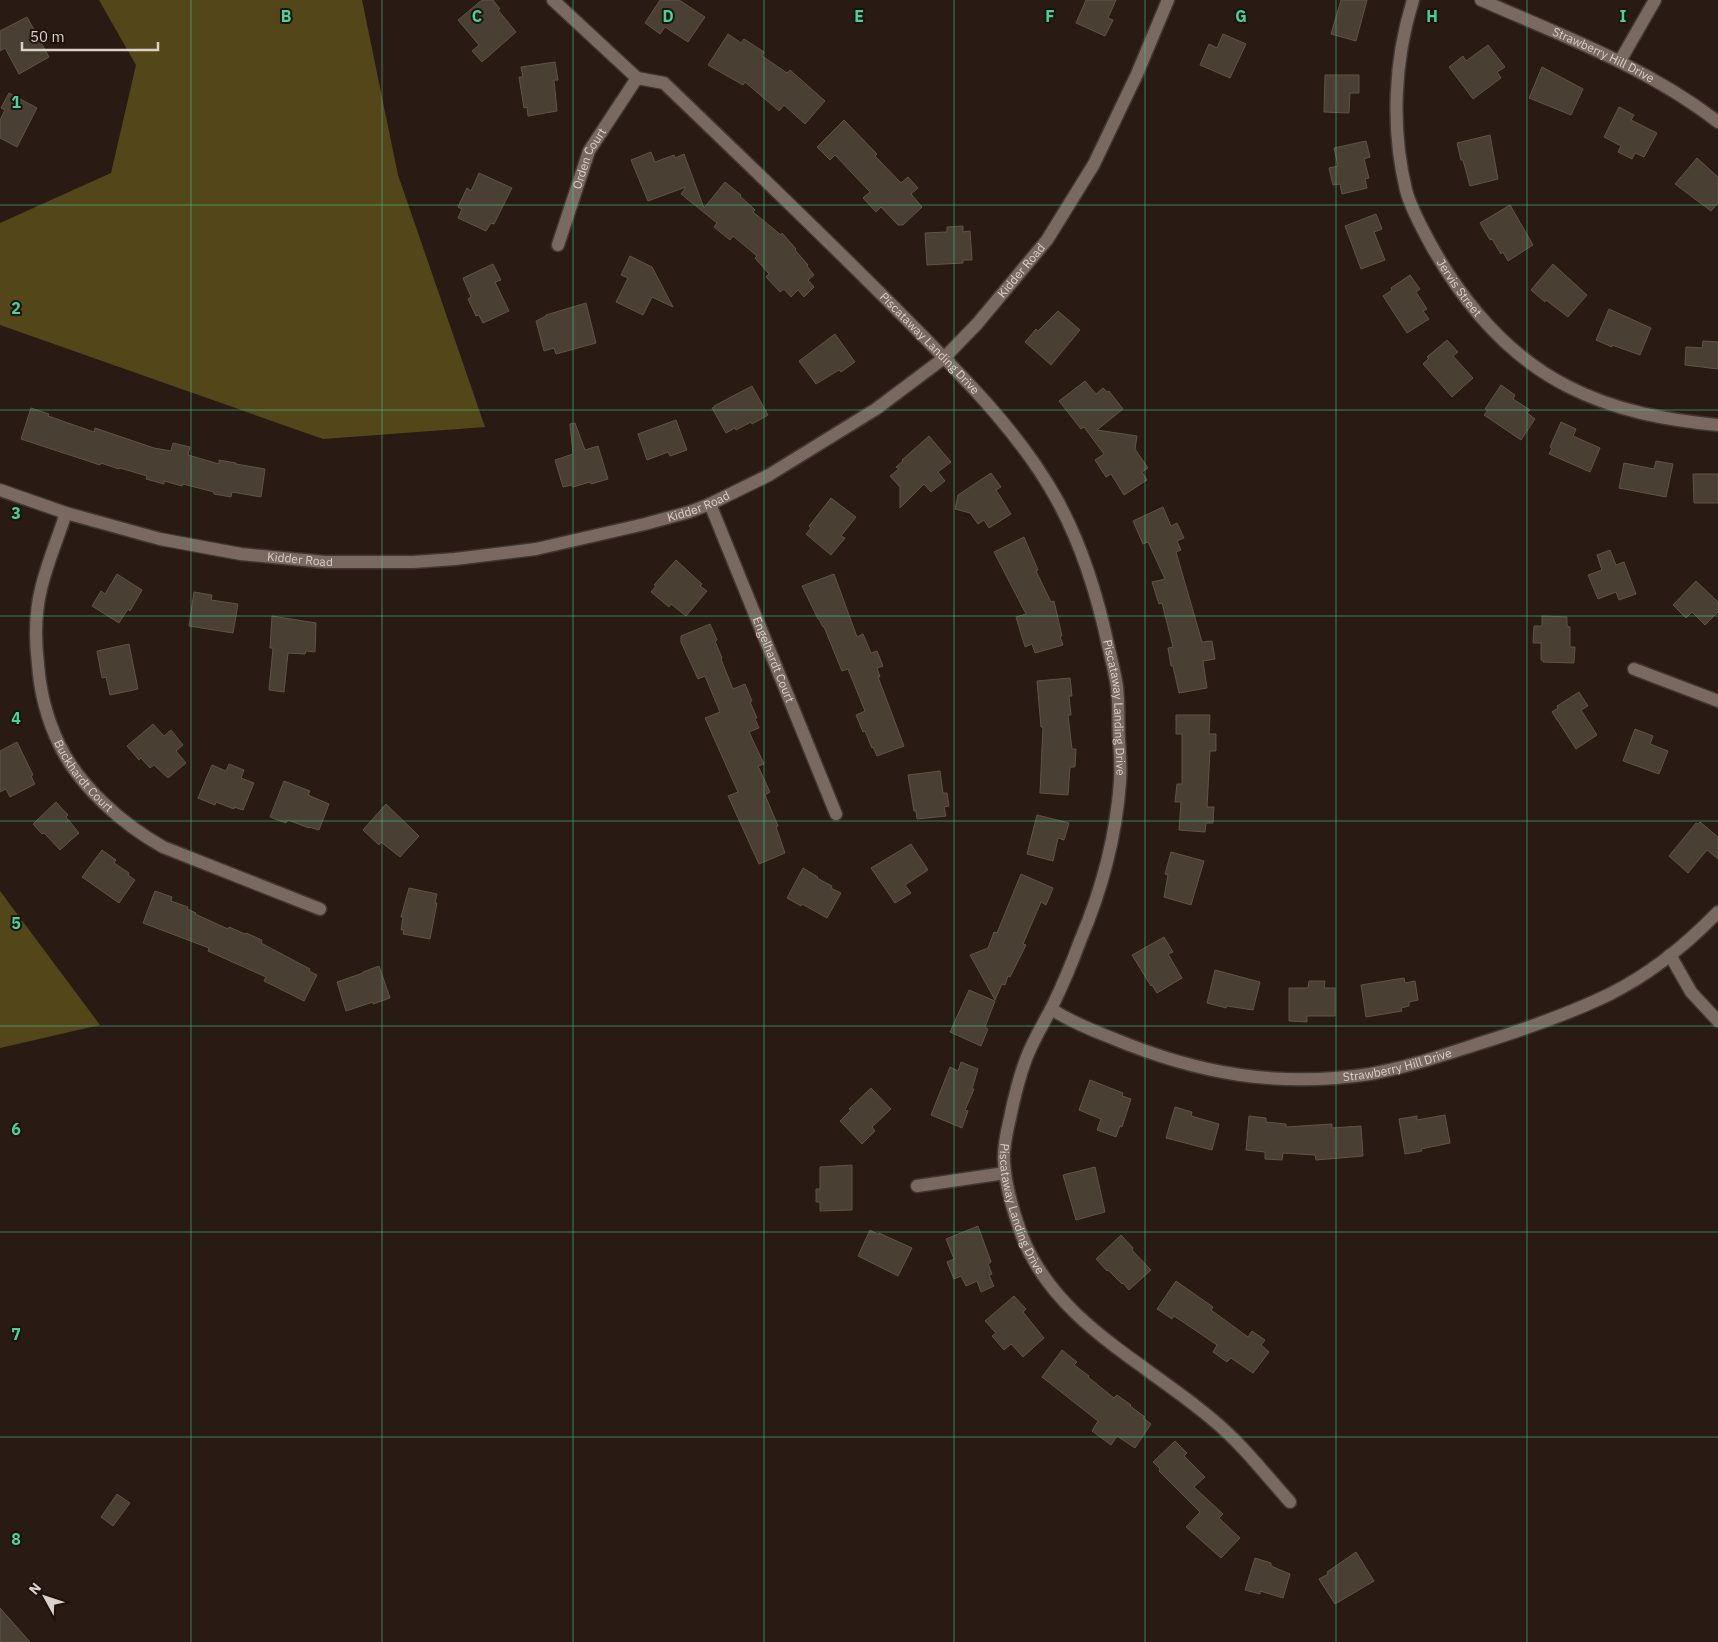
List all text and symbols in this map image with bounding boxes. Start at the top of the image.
text: B [281,6,292,26]
text: C [472,6,482,26]
text: D [662,6,674,26]
text: E [854,6,864,26]
text: F [1045,6,1055,26]
text: G [1235,6,1247,26]
text: H [1426,6,1438,26]
text: I [1620,6,1627,26]
scale bar [22,20,159,52]
street label: Strawberry Hill Drive [1550,24,1657,86]
text: 50 m [30,27,65,46]
text: 1 [11,92,21,112]
street label: Orden Court [569,125,609,191]
street label: Kidder Road [994,240,1048,301]
street label: Jervis Street [1434,256,1485,320]
street label: Piscataway Landing Drive [877,289,983,398]
text: 2 [11,298,21,318]
street label: Kidder Road [665,487,732,525]
text: 3 [11,503,21,523]
street label: Kidder Road [266,549,333,569]
street label: Engelhardt Court [750,614,798,705]
street label: Piscataway Landing Drive [1100,638,1128,776]
text: 4 [11,708,21,728]
street label: Buckhardt Court [51,737,116,815]
text: 5 [11,913,21,933]
street label: Strawberry Hill Drive [1342,1045,1454,1084]
text: 6 [11,1119,21,1139]
street label: Piscataway Landing Drive [997,1143,1048,1277]
text: 7 [11,1324,21,1344]
text: 8 [11,1529,21,1549]
north arrow [20,1572,70,1622]
text: N [25,1579,45,1598]

